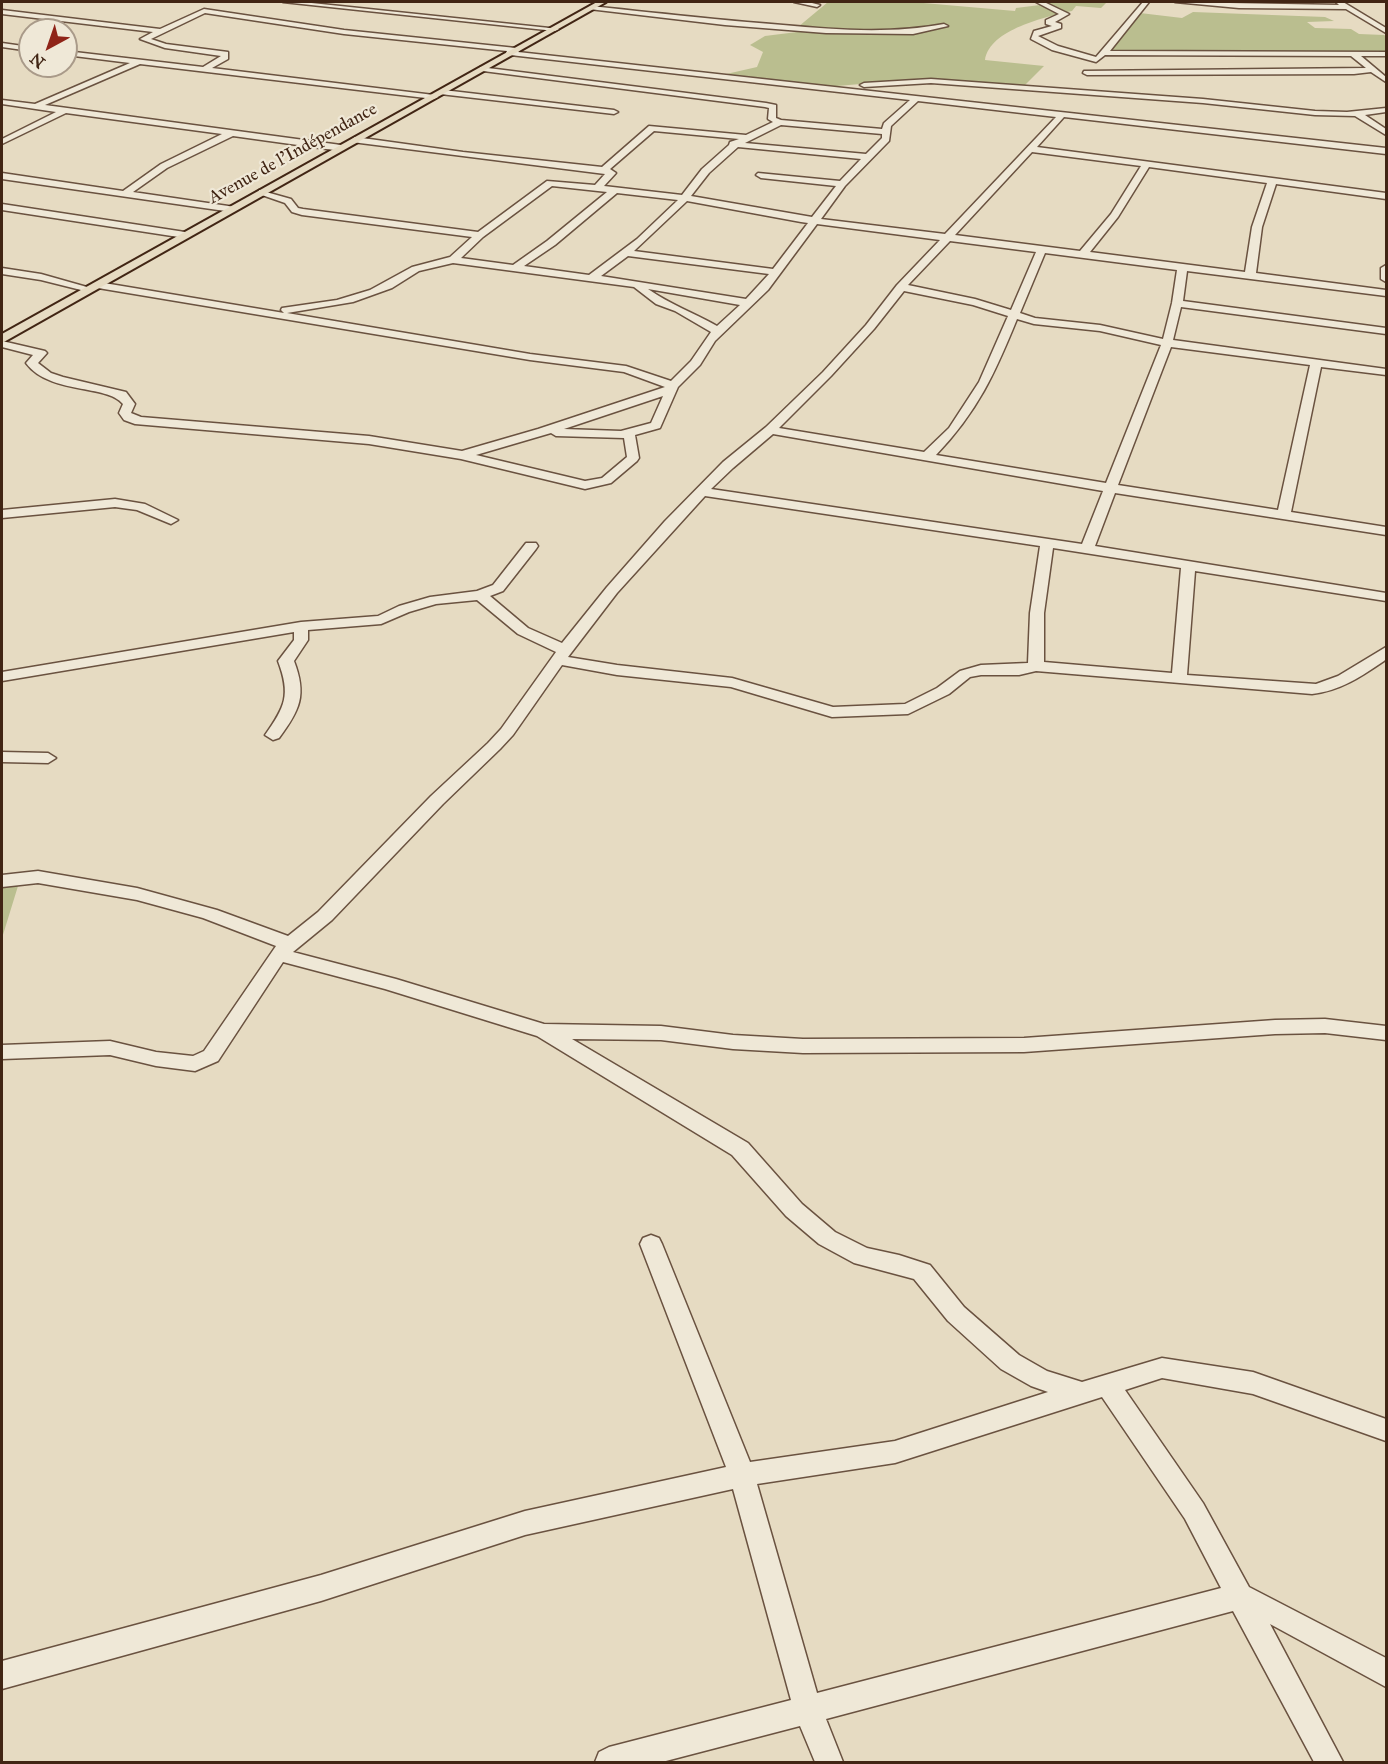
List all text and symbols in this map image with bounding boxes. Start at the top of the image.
north arrow [18,18,78,78]
text: N [26,49,49,72]
street label: Avenue de l'Indépendance [205,99,381,209]

